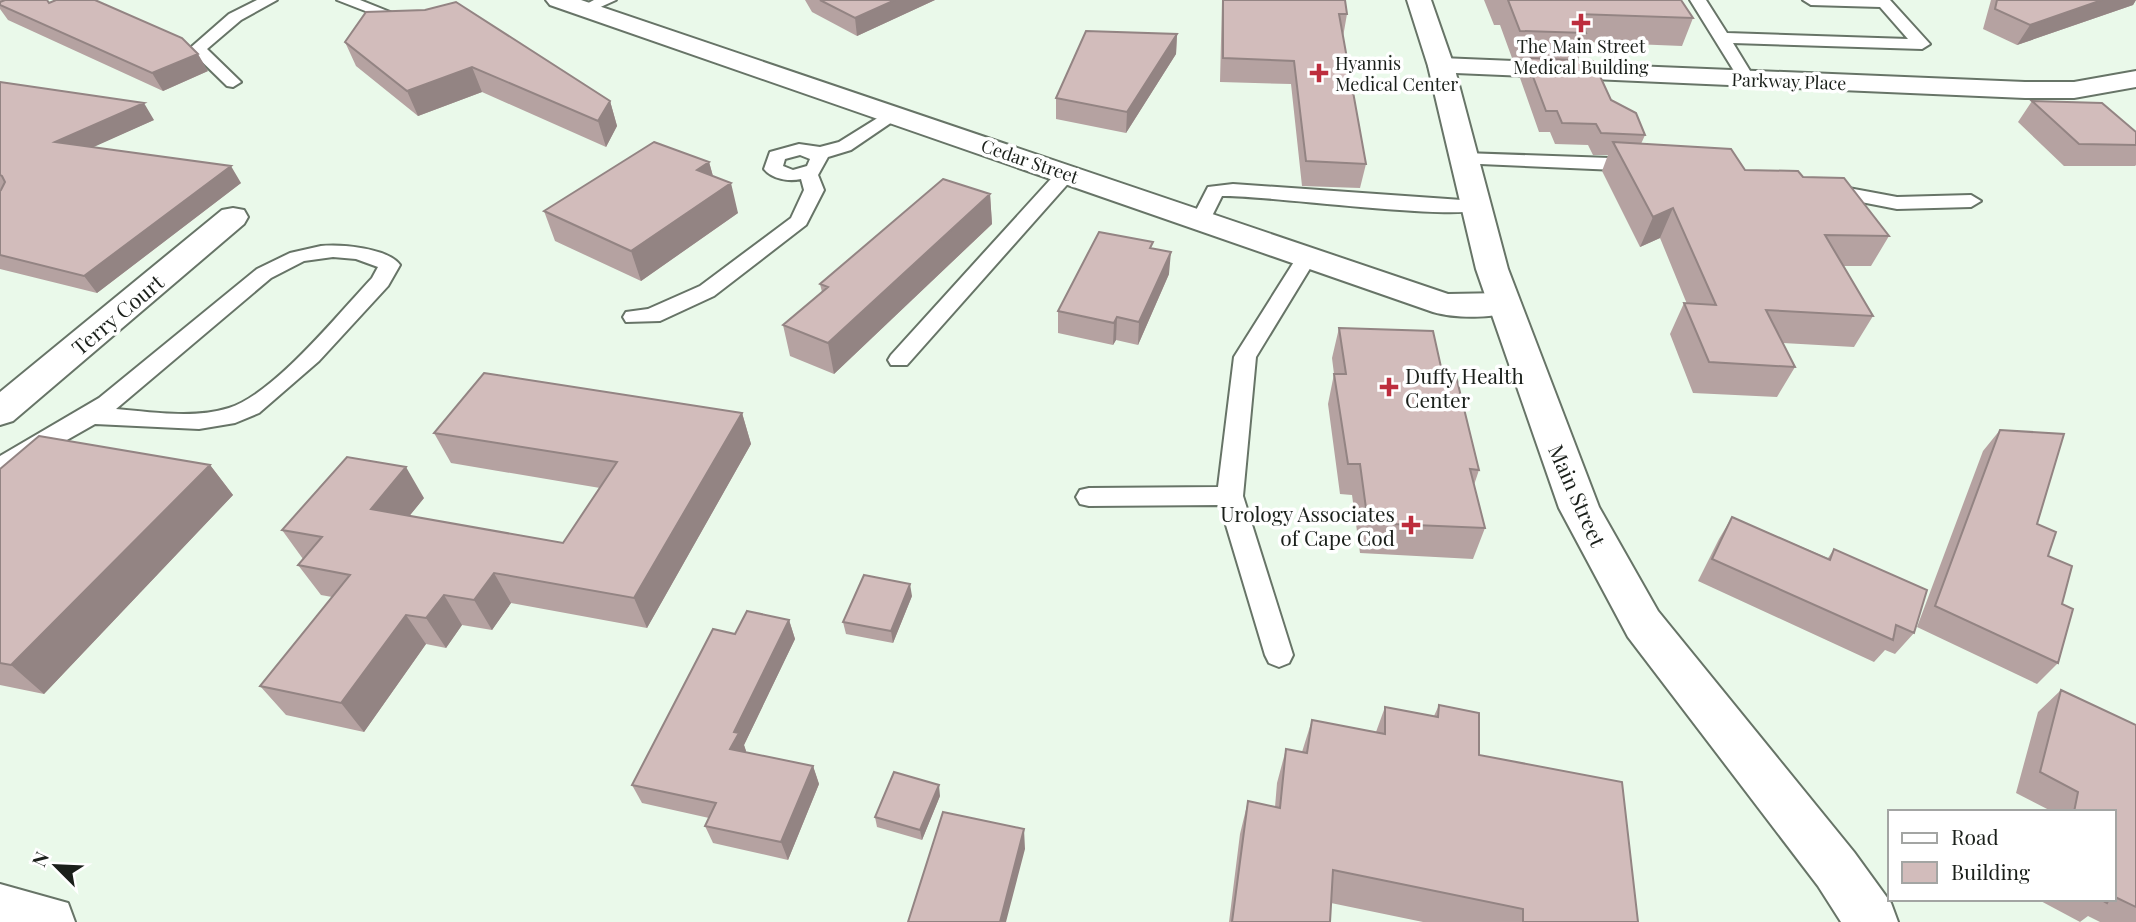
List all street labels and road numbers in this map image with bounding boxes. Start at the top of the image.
street label: Parkway Place [1731,67,1847,95]
street label: Cedar Street [978,133,1082,189]
street label: Terry Court [65,267,169,361]
street label: Main Street [1543,440,1613,551]

